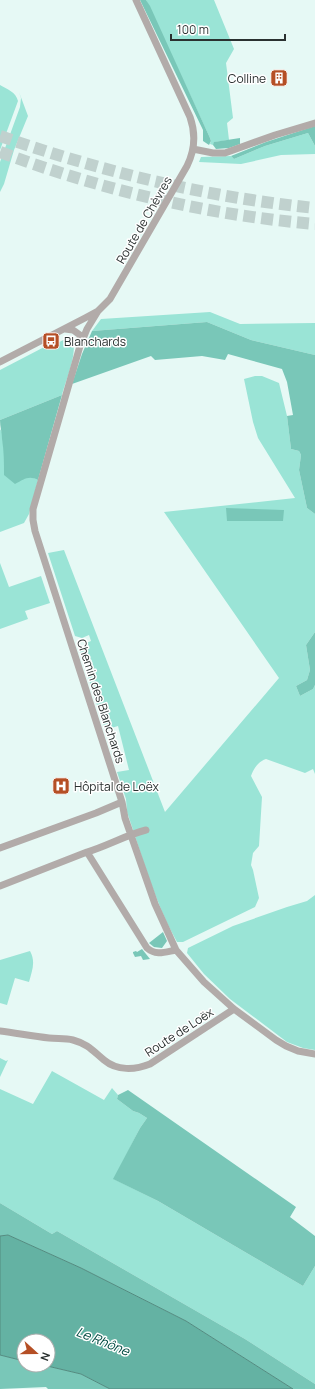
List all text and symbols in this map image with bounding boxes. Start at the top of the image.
scale bar [171,16,285,42]
text: 100 m [177,21,209,38]
building icon: Colline [269,68,289,88]
place label: Colline [228,70,266,87]
street label: Route de Chèvres [112,173,176,267]
bus stop icon: Blanchards [41,331,61,351]
place label: Blanchards [64,333,126,350]
street label: Chemin des Blanchards [73,637,129,765]
hospital icon: Hôpital de Loëx [51,776,71,796]
place label: Hôpital de Loëx [74,778,159,795]
street label: Route de Loëx [141,1003,217,1061]
water label: Le Rhône [74,1322,133,1360]
north arrow [16,1333,56,1373]
text: N [37,1350,54,1363]

